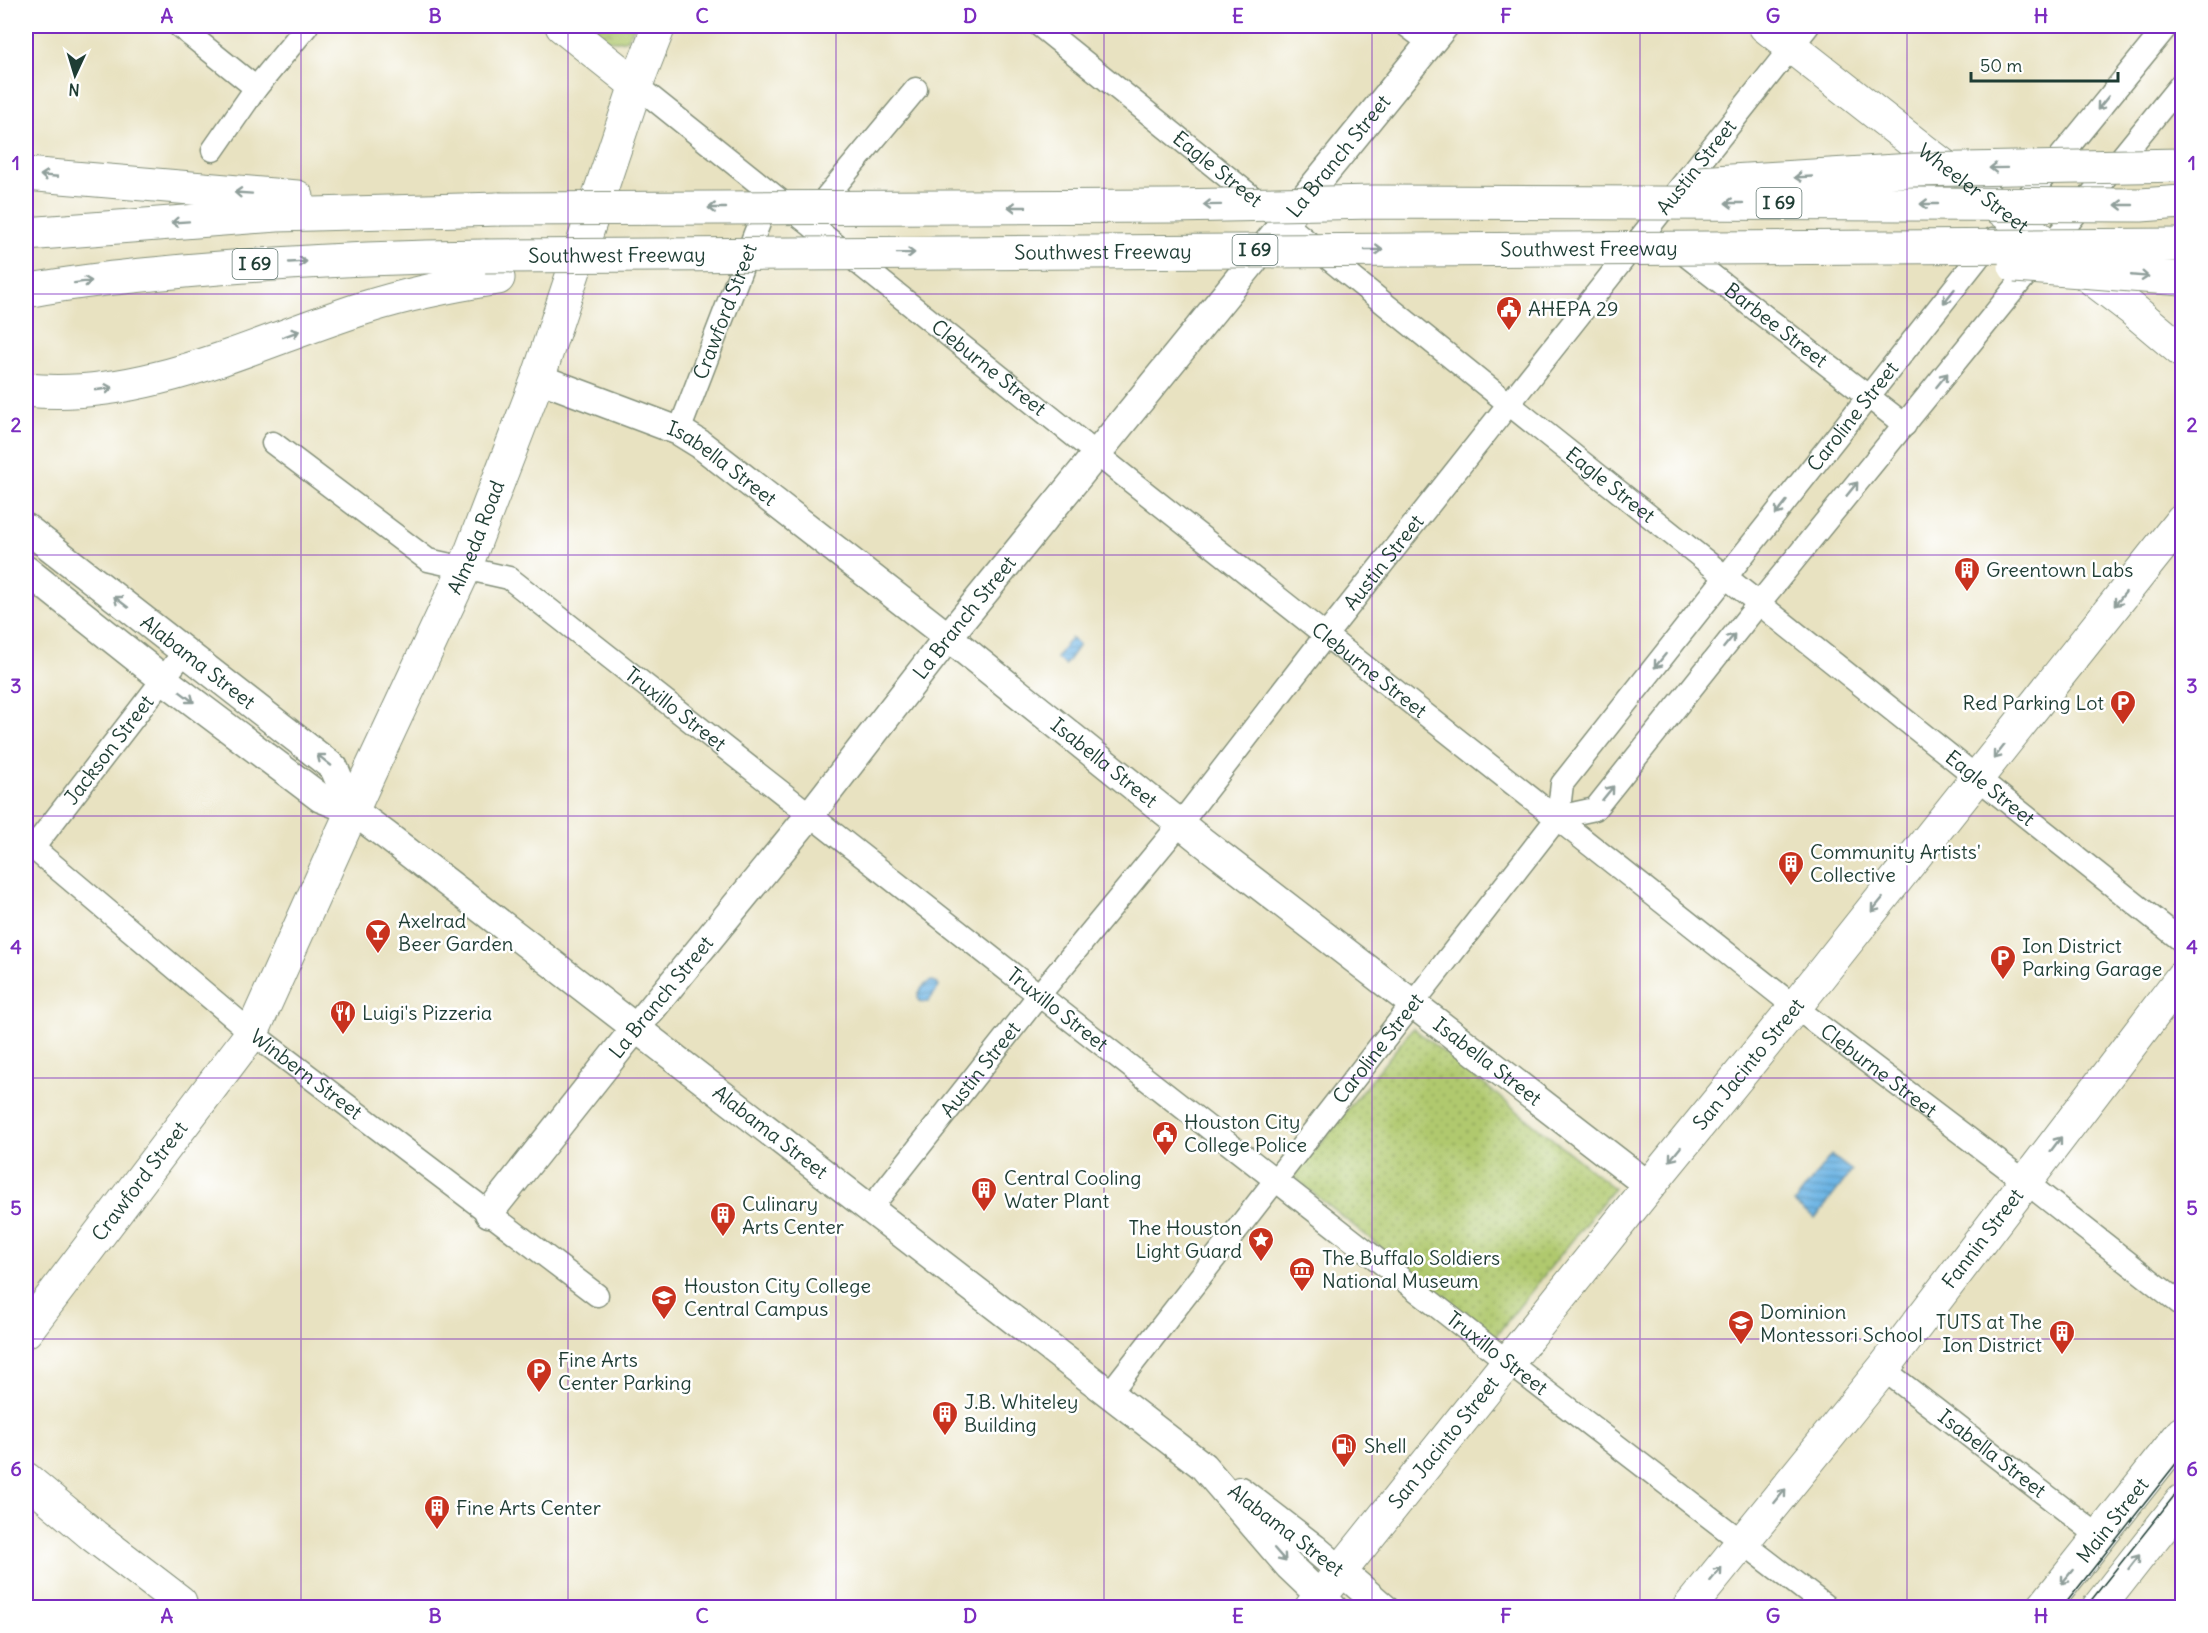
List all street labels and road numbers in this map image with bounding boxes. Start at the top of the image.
street label: La Branch Street [1281,89,1395,222]
street label: Austin Street [1651,114,1742,219]
street label: Eagle Street [1168,125,1268,212]
street label: Wheeler Street [1913,138,2034,238]
road number: I 69 [1756,188,1802,218]
road number: I 69 [1232,235,1278,265]
street label: Southwest Freeway [1500,235,1678,261]
street label: Southwest Freeway [1014,238,1192,265]
street label: Crawford Street [687,240,762,383]
street label: Southwest Freeway [528,242,706,268]
road number: I 69 [232,249,278,279]
street label: Barbee Street [1720,277,1833,372]
street label: Cleburne Street [927,314,1052,421]
street label: Caroline Street [1801,356,1904,476]
street label: Isabella Street [664,415,782,511]
street label: Eagle Street [1561,441,1661,528]
street label: Almeda Road [441,477,510,598]
street label: Austin Street [1338,509,1429,615]
street label: La Branch Street [907,550,1021,684]
street label: Alabama Street [136,609,261,714]
street label: Cleburne Street [1307,616,1432,723]
street label: Truxillo Street [620,661,732,756]
street label: Jackson Street [58,689,159,809]
street label: Isabella Street [1046,712,1163,813]
street label: Eagle Street [1941,744,2041,831]
street label: La Branch Street [603,930,718,1063]
street label: Truxillo Street [1002,962,1114,1057]
street label: Caroline Street [1327,988,1429,1108]
street label: San Jacinto Street [1687,993,1809,1135]
street label: Isabella Street [1429,1012,1547,1111]
street label: Austin Street [935,1016,1025,1122]
street label: Cleburne Street [1816,1018,1942,1122]
street label: Winbern Street [246,1023,368,1124]
street label: Alabama Street [708,1079,833,1184]
street label: Crawford Street [86,1116,193,1246]
street label: Fannin Street [1936,1183,2028,1293]
street label: Truxillo Street [1442,1306,1553,1400]
street label: San Jacinto Street [1383,1371,1504,1513]
street label: Isabella Street [1934,1404,2052,1503]
street label: Main Street [2071,1472,2154,1568]
street label: Alabama Street [1224,1478,1349,1581]

